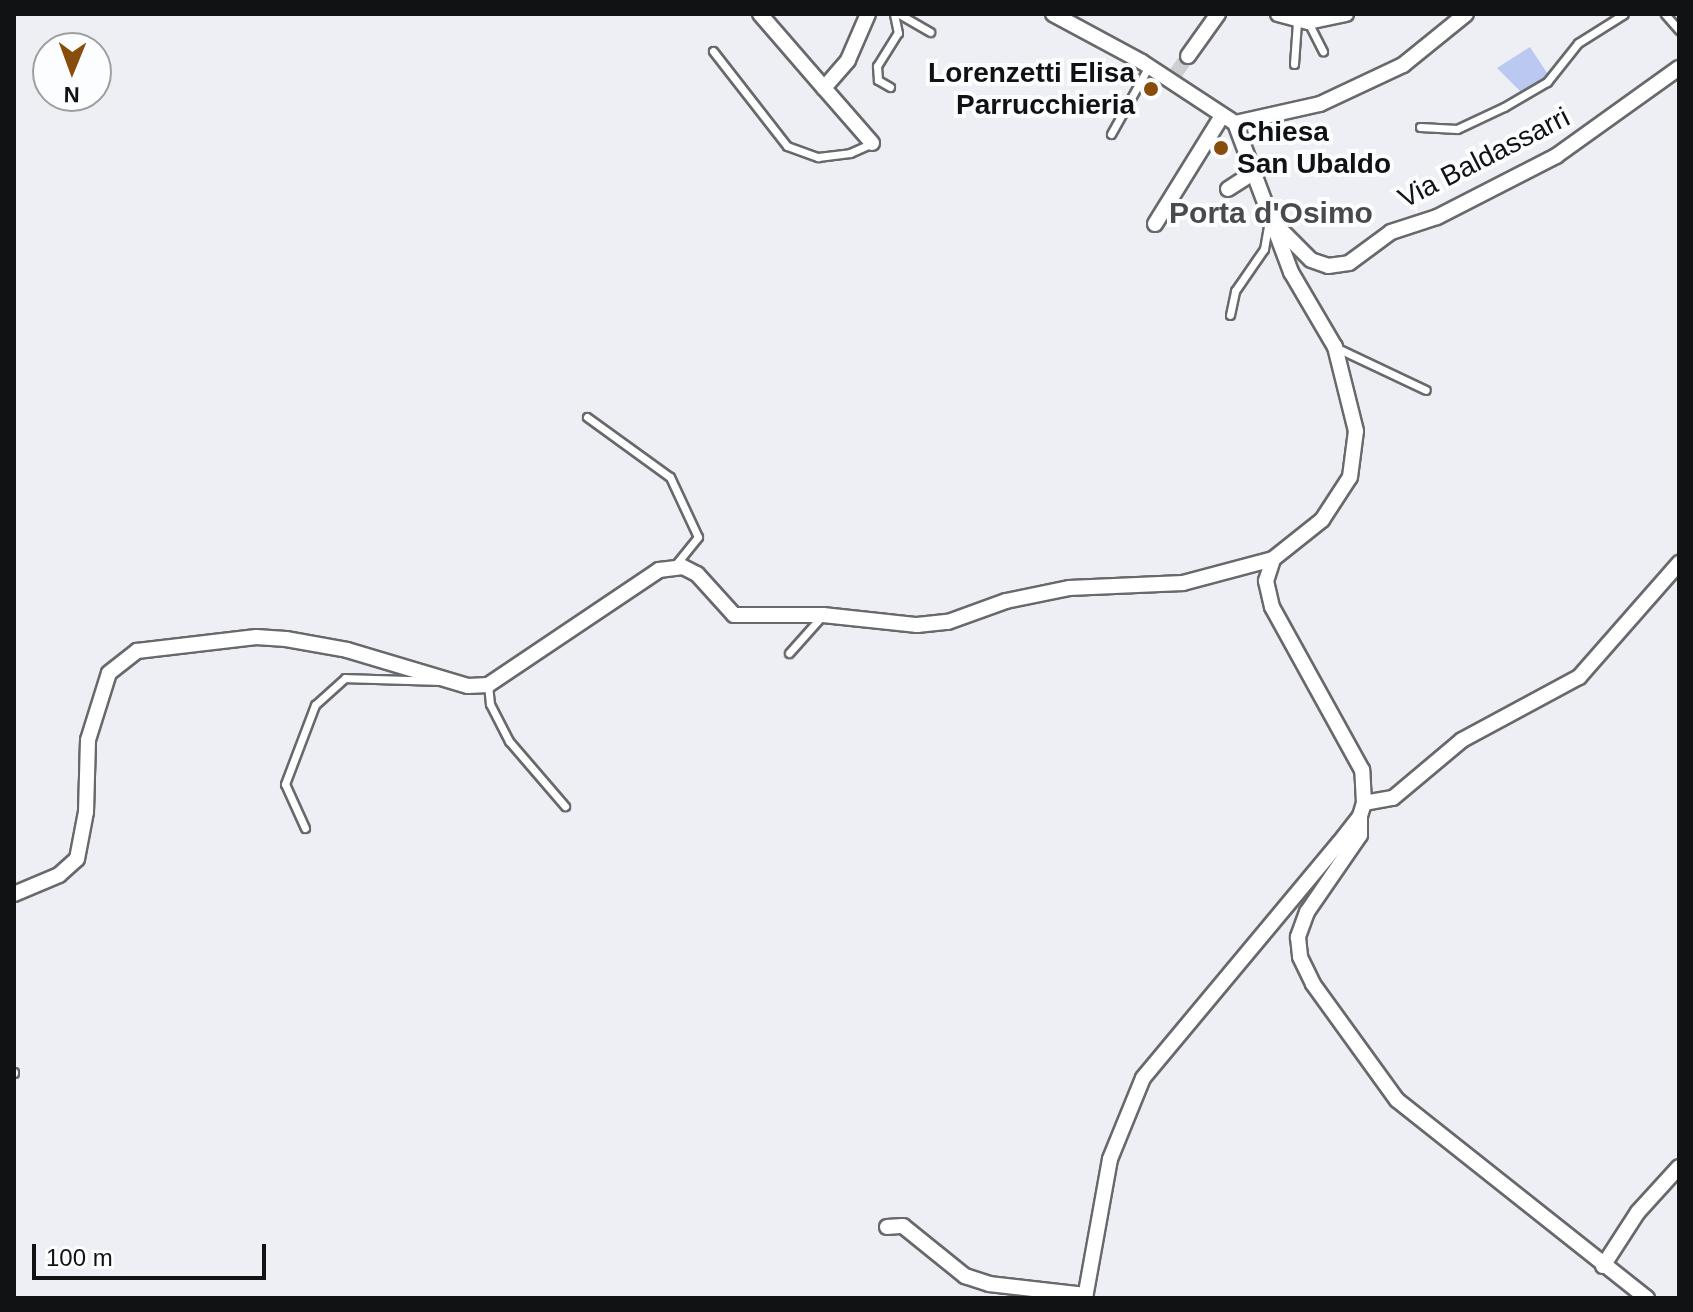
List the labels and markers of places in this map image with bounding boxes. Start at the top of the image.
place label: Lorenzetti Elisa Parrucchieria [928,56,1135,122]
marker: Lorenzetti Elisa Parrucchieria [1142,80,1160,98]
place label: Chiesa San Ubaldo [1237,115,1391,181]
marker: Chiesa San Ubaldo [1212,139,1230,157]

